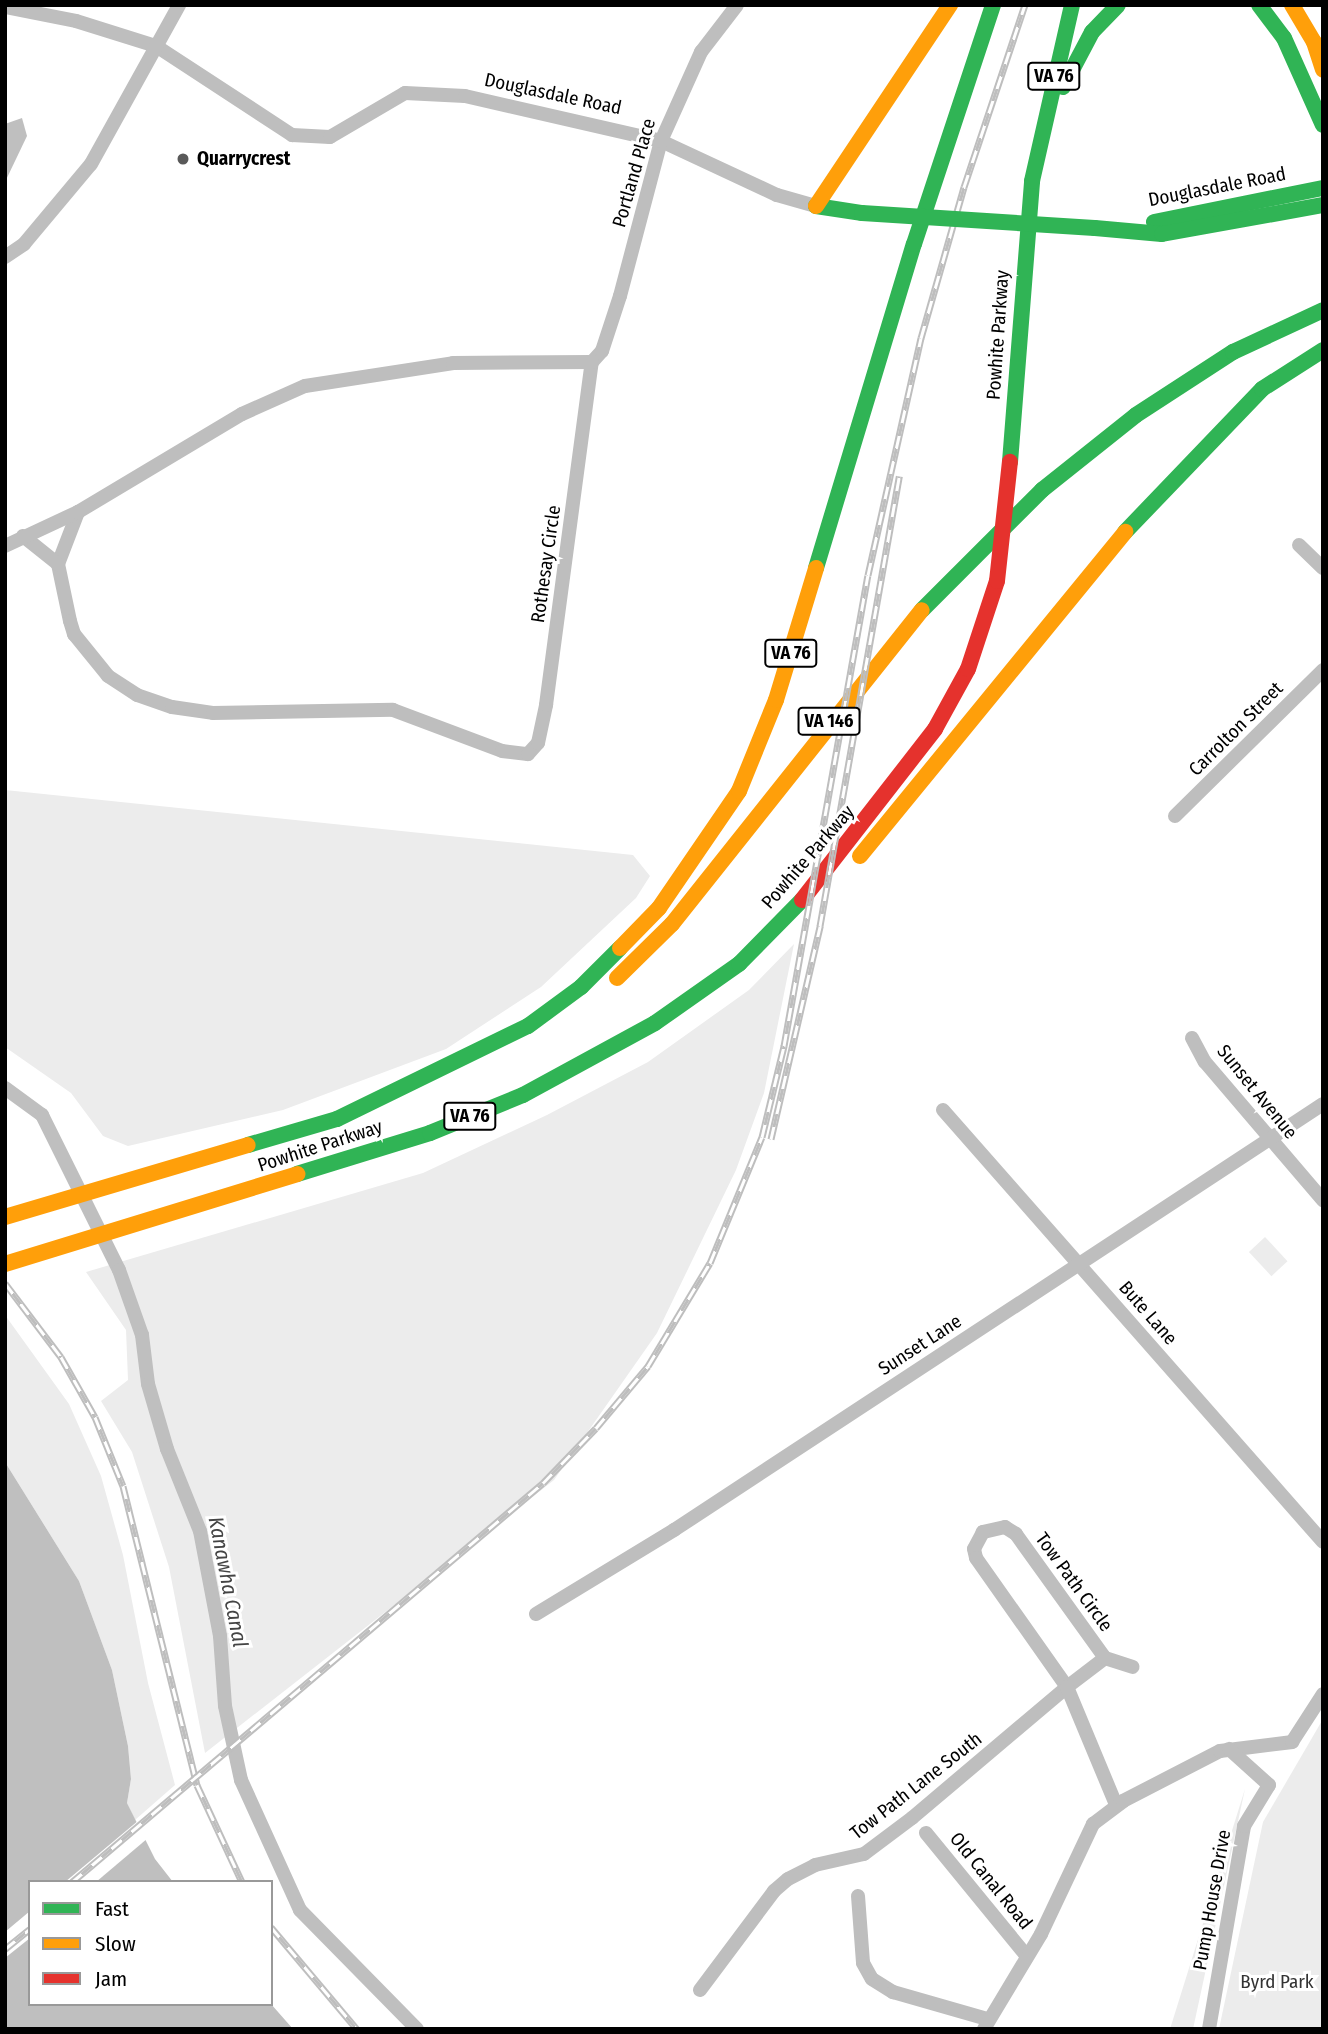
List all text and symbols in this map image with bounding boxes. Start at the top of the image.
road number: VA 76 [1026,62,1082,90]
street label: Douglasdale Road [482,68,624,120]
street label: Portland Place [608,116,660,230]
place label: Quarrycrest [197,148,290,170]
marker: Quarrycrest [175,151,191,167]
street label: Douglasdale Road [1146,162,1288,212]
street label: Powhite Parkway [982,269,1014,401]
street label: Rothesay Circle [526,504,566,624]
road number: VA 76 [763,638,819,668]
street label: Carrolton Street [1184,677,1288,781]
road number: VA 146 [798,706,860,736]
street label: Powhite Parkway [757,801,859,913]
street label: Sunset Avenue [1212,1040,1302,1144]
road number: VA 76 [442,1101,498,1130]
street label: Powhite Parkway [255,1115,385,1177]
street label: Bute Lane [1114,1276,1182,1350]
street label: Sunset Lane [874,1310,966,1380]
water label: Kanawha Canal [203,1515,253,1649]
street label: Tow Path Circle [1031,1528,1117,1636]
street label: Tow Path Lane South [846,1728,986,1844]
street label: Old Canal Road [945,1828,1037,1934]
street label: Pump House Drive [1188,1828,1236,1972]
legend [28,1880,273,2006]
text: Fast [95,1896,129,1922]
text: Slow [95,1931,136,1957]
text: Jam [95,1966,127,1992]
park label: Byrd Park [1240,1971,1314,1993]

